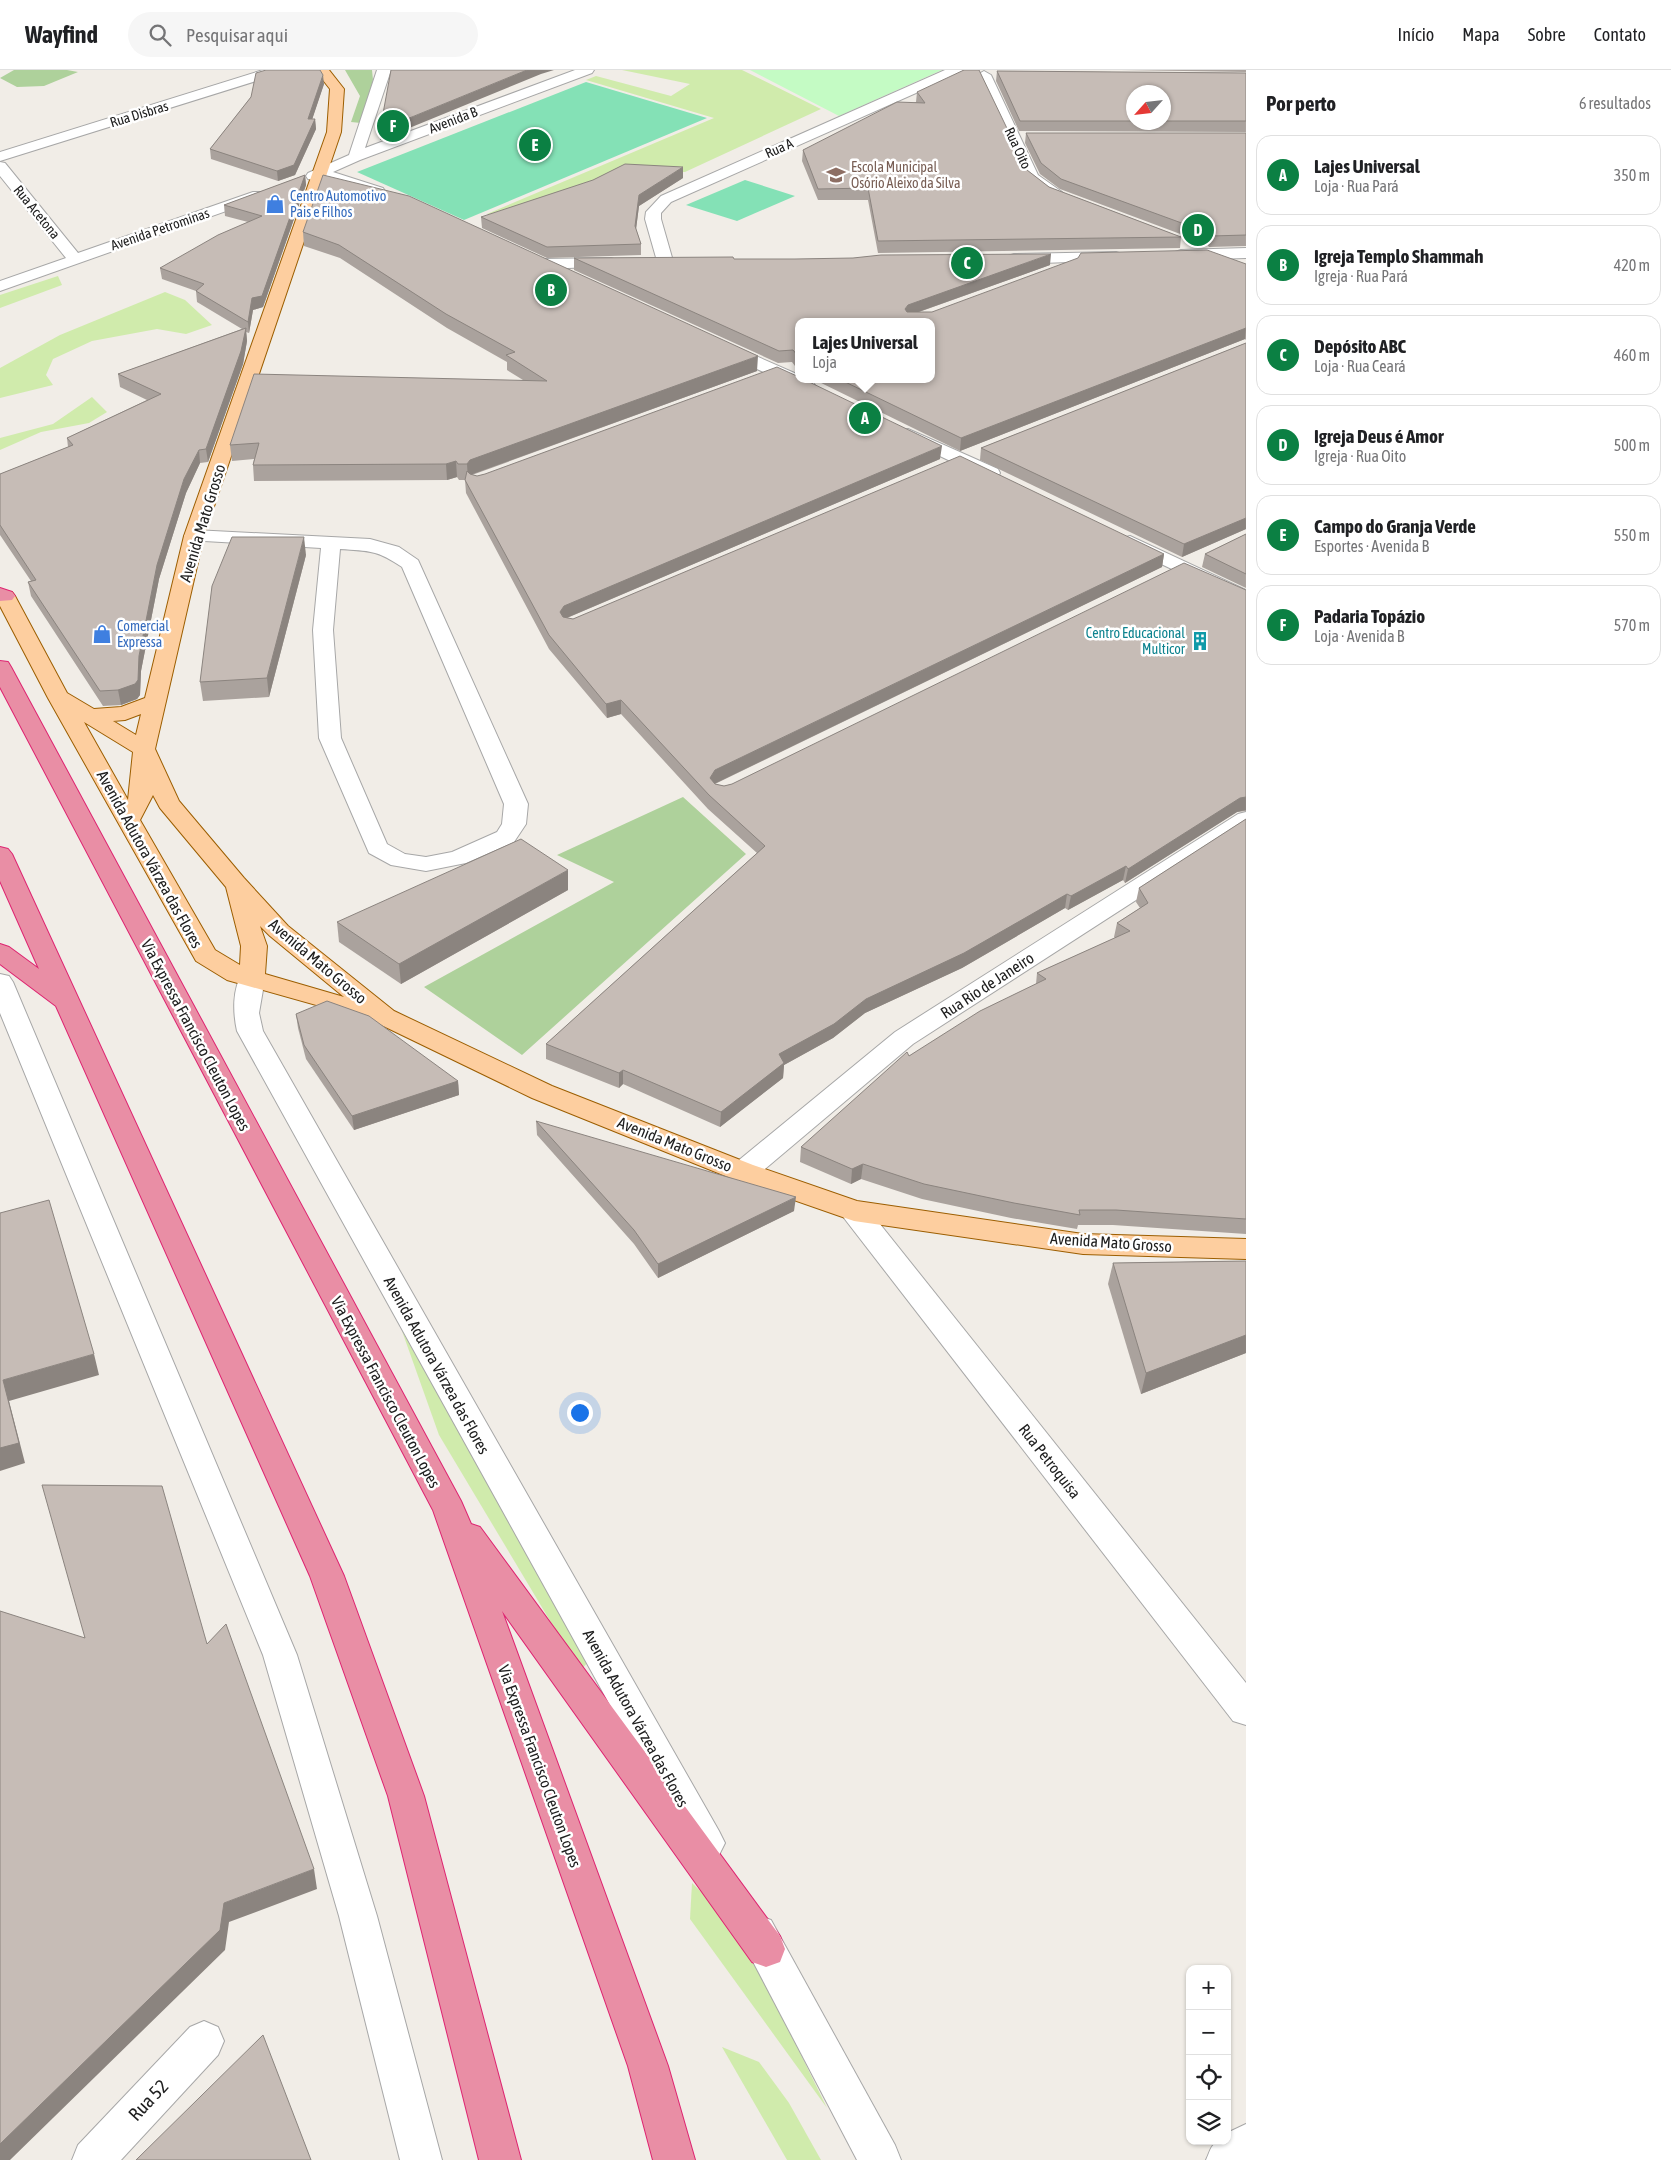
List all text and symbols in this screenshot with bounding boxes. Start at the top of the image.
search box [128,12,478,57]
text: Wayfind [25,21,98,48]
icon: search [146,21,174,49]
text: Pesquisar aqui [186,24,288,46]
text: Início [1398,24,1434,45]
text: Mapa [1462,24,1500,45]
text: Sobre [1528,24,1566,45]
text: Contato [1594,24,1646,45]
north arrow [1126,85,1171,130]
text: Por perto [1266,91,1336,115]
text: 6 resultados [1579,94,1651,112]
street label: Rua Disbras [108,98,170,130]
street label: Avenida B [427,103,480,137]
pin: F [377,107,409,145]
street label: Rua Oito [1001,125,1035,171]
pin: E [519,126,551,164]
street label: Rua A [762,135,796,161]
text: Lajes Universal [1314,155,1420,177]
place label: Escola Municipal Osório Aleixo da Silva [851,159,960,191]
school or university icon: Escola Municipal Osório Aleixo da Silva [825,164,847,186]
text: A [1279,166,1287,184]
text: 350 m [1614,166,1650,184]
text: Loja · Rua Pará [1314,177,1399,195]
street label: Rua Acetona [11,182,63,242]
place label: Centro Automotivo Pais e Filhos [290,188,386,220]
shop icon: Centro Automotivo Pais e Filhos [264,193,286,215]
street label: Avenida Petrominas [109,205,211,253]
pin: D [1182,211,1214,249]
pin: C [951,244,983,282]
text: Igreja Templo Shammah [1314,245,1483,267]
text: B [1279,256,1287,274]
text: 420 m [1614,256,1650,274]
text: Igreja · Rua Pará [1314,267,1408,285]
pin: B [535,271,567,309]
popup [795,318,935,383]
text: Lajes Universal [812,331,918,353]
text: Depósito ABC [1314,335,1406,357]
text: C [1279,346,1287,364]
text: 460 m [1614,346,1650,364]
text: Loja [812,353,837,371]
text: Loja · Rua Ceará [1314,357,1406,375]
pin: A [849,399,881,437]
text: Igreja Deus é Amor [1314,425,1444,447]
text: D [1279,436,1287,454]
text: 500 m [1614,436,1650,454]
text: Igreja · Rua Oito [1314,447,1406,465]
street label: Avenida Mato Grosso [176,462,228,584]
text: Campo do Granja Verde [1314,515,1476,537]
text: E [1280,526,1286,544]
text: 550 m [1614,526,1650,544]
text: Esportes · Avenida B [1314,537,1429,555]
text: Padaria Topázio [1314,605,1425,627]
text: F [1280,616,1286,634]
text: 570 m [1614,616,1650,634]
place label: Comercial Expressa [117,618,169,650]
shop icon: Comercial Expressa [91,623,113,645]
place label: Centro Educacional Multicor [1086,625,1186,657]
text: Loja · Avenida B [1314,627,1404,645]
building icon: Centro Educacional Multicor [1189,630,1211,652]
street label: Avenida Adutora Várzea das Flores [94,767,206,951]
street label: Avenida Mato Grosso [265,915,371,1007]
street label: Via Expressa Francisco Cleuton Lopes [137,936,254,1134]
street label: Rua Rio de Janeiro [937,948,1037,1022]
street label: Avenida Mato Grosso [615,1113,735,1175]
street label: Avenida Mato Grosso [1049,1229,1173,1255]
street label: Avenida Adutora Várzea das Flores [381,1273,493,1457]
street label: Via Expressa Francisco Cleuton Lopes [327,1293,444,1491]
your location [567,1400,593,1426]
street label: Rua Petroquisa [1015,1420,1085,1502]
street label: Avenida Adutora Várzea das Flores [580,1626,692,1810]
street label: Via Expressa Francisco Cleuton Lopes [494,1662,585,1870]
map controls [1186,1965,1231,2145]
button: + [1186,1965,1231,2010]
button: − [1186,2010,1231,2055]
button: locate [1186,2055,1231,2100]
street label: Rua 52 [124,2075,172,2125]
button: layers [1186,2100,1231,2145]

